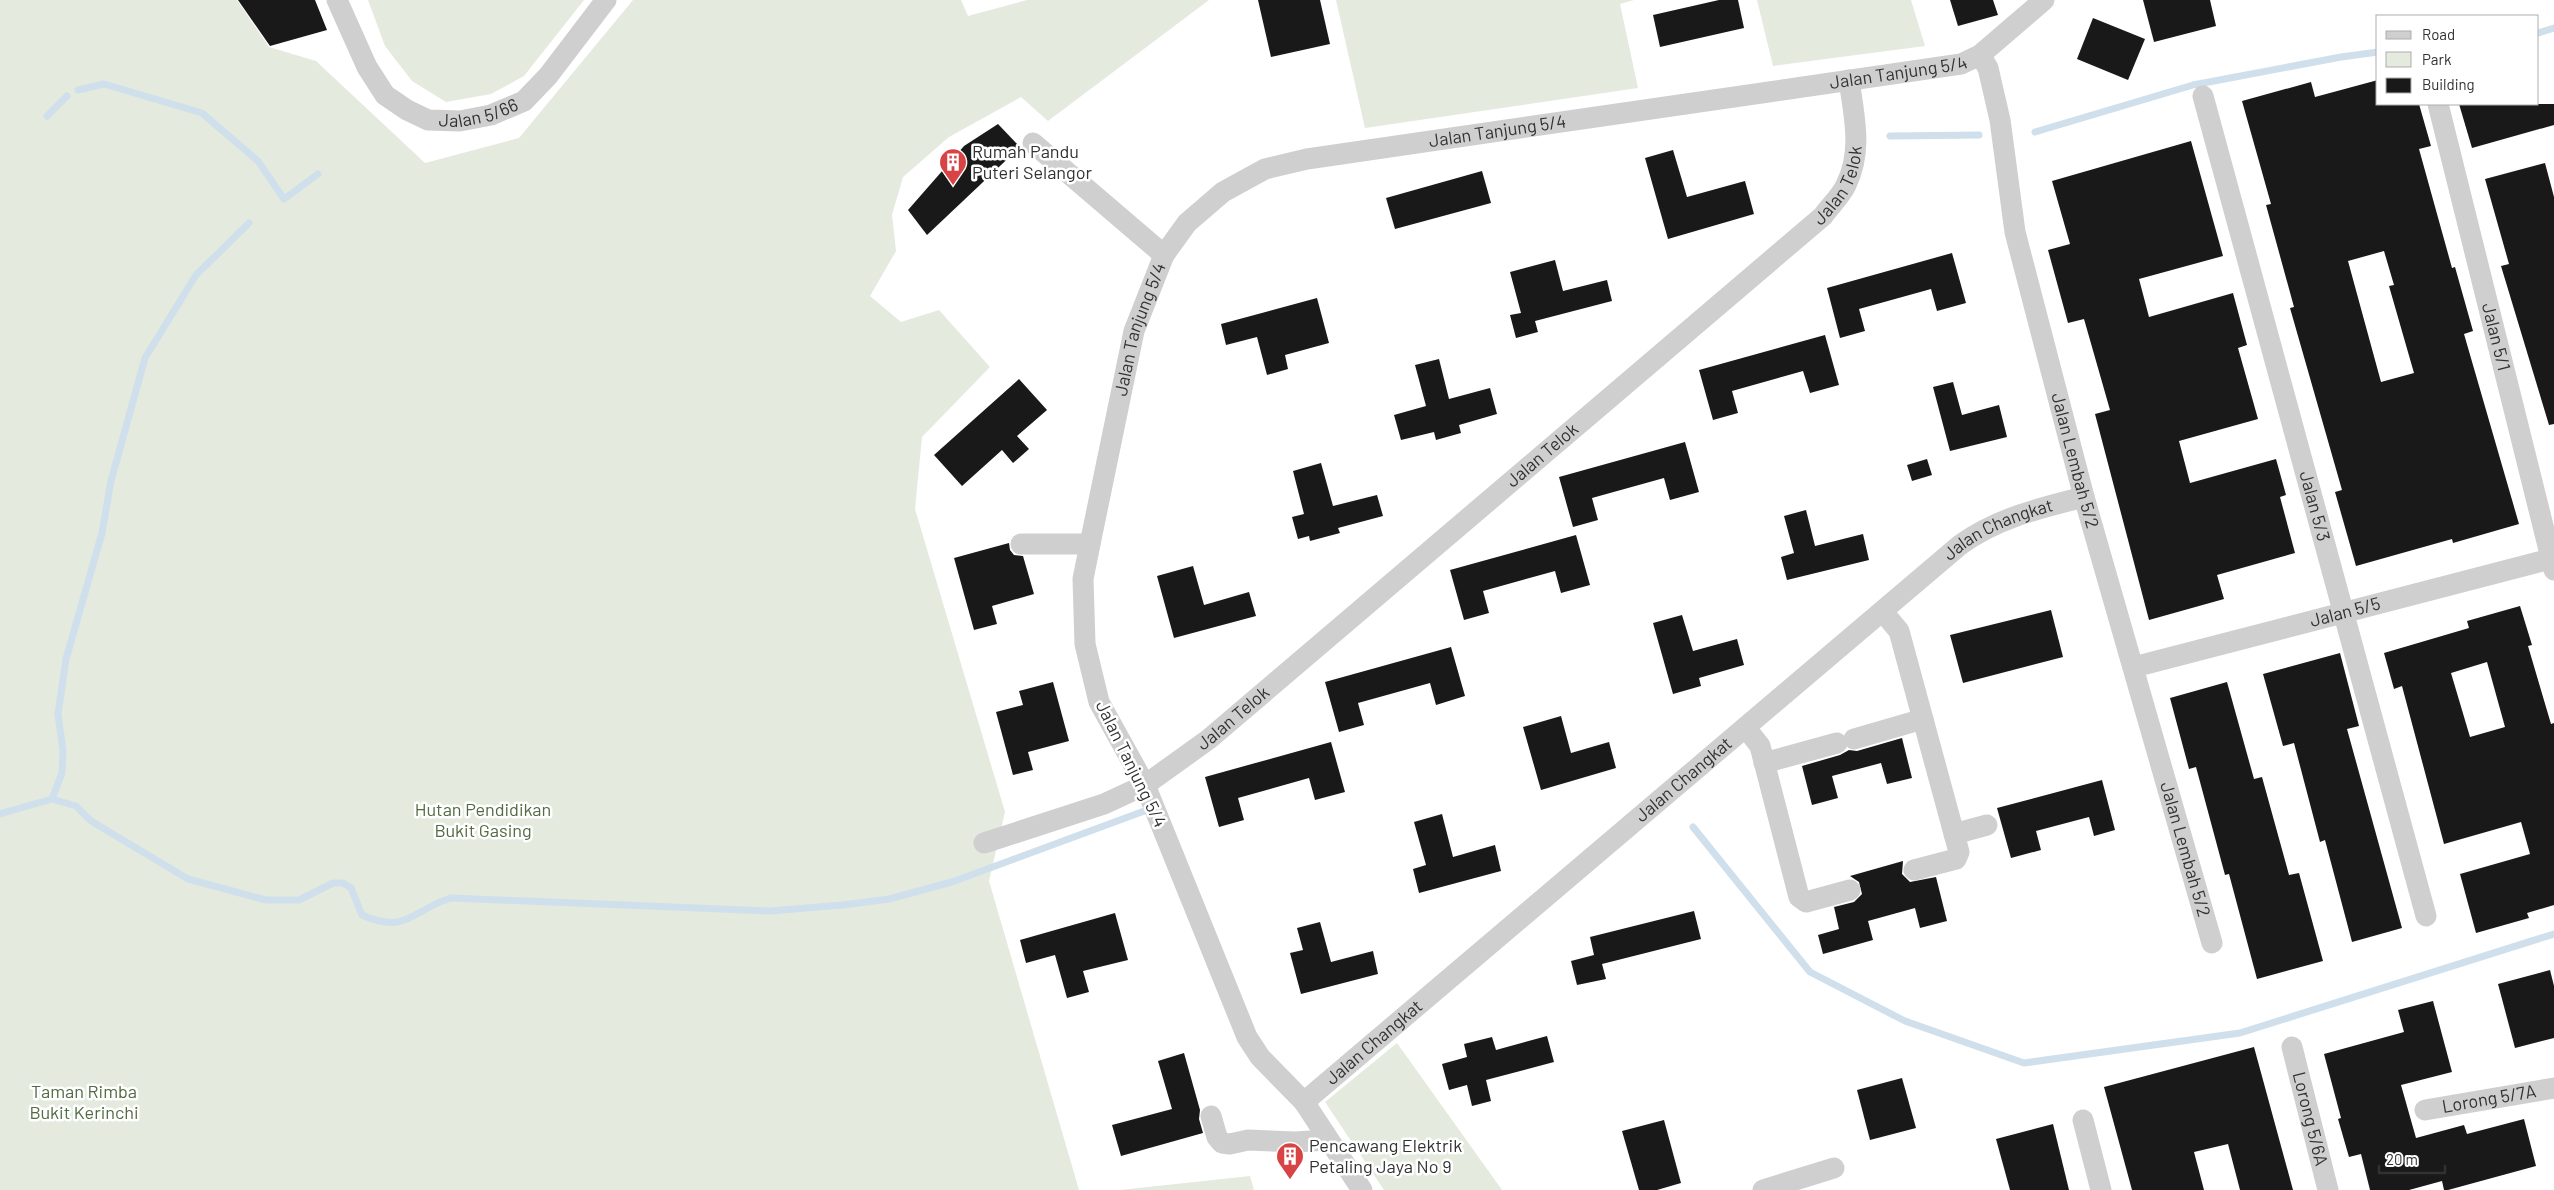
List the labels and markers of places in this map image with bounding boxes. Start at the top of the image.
place label: Rumah Pandu Puteri Selangor [972,140,1093,183]
building icon: Rumah Pandu Puteri Selangor [938,147,968,186]
place label: Pencawang Elektrik Petaling Jaya No 9 [1309,1134,1462,1177]
building icon: Pencawang Elektrik Petaling Jaya No 9 [1275,1141,1305,1180]

